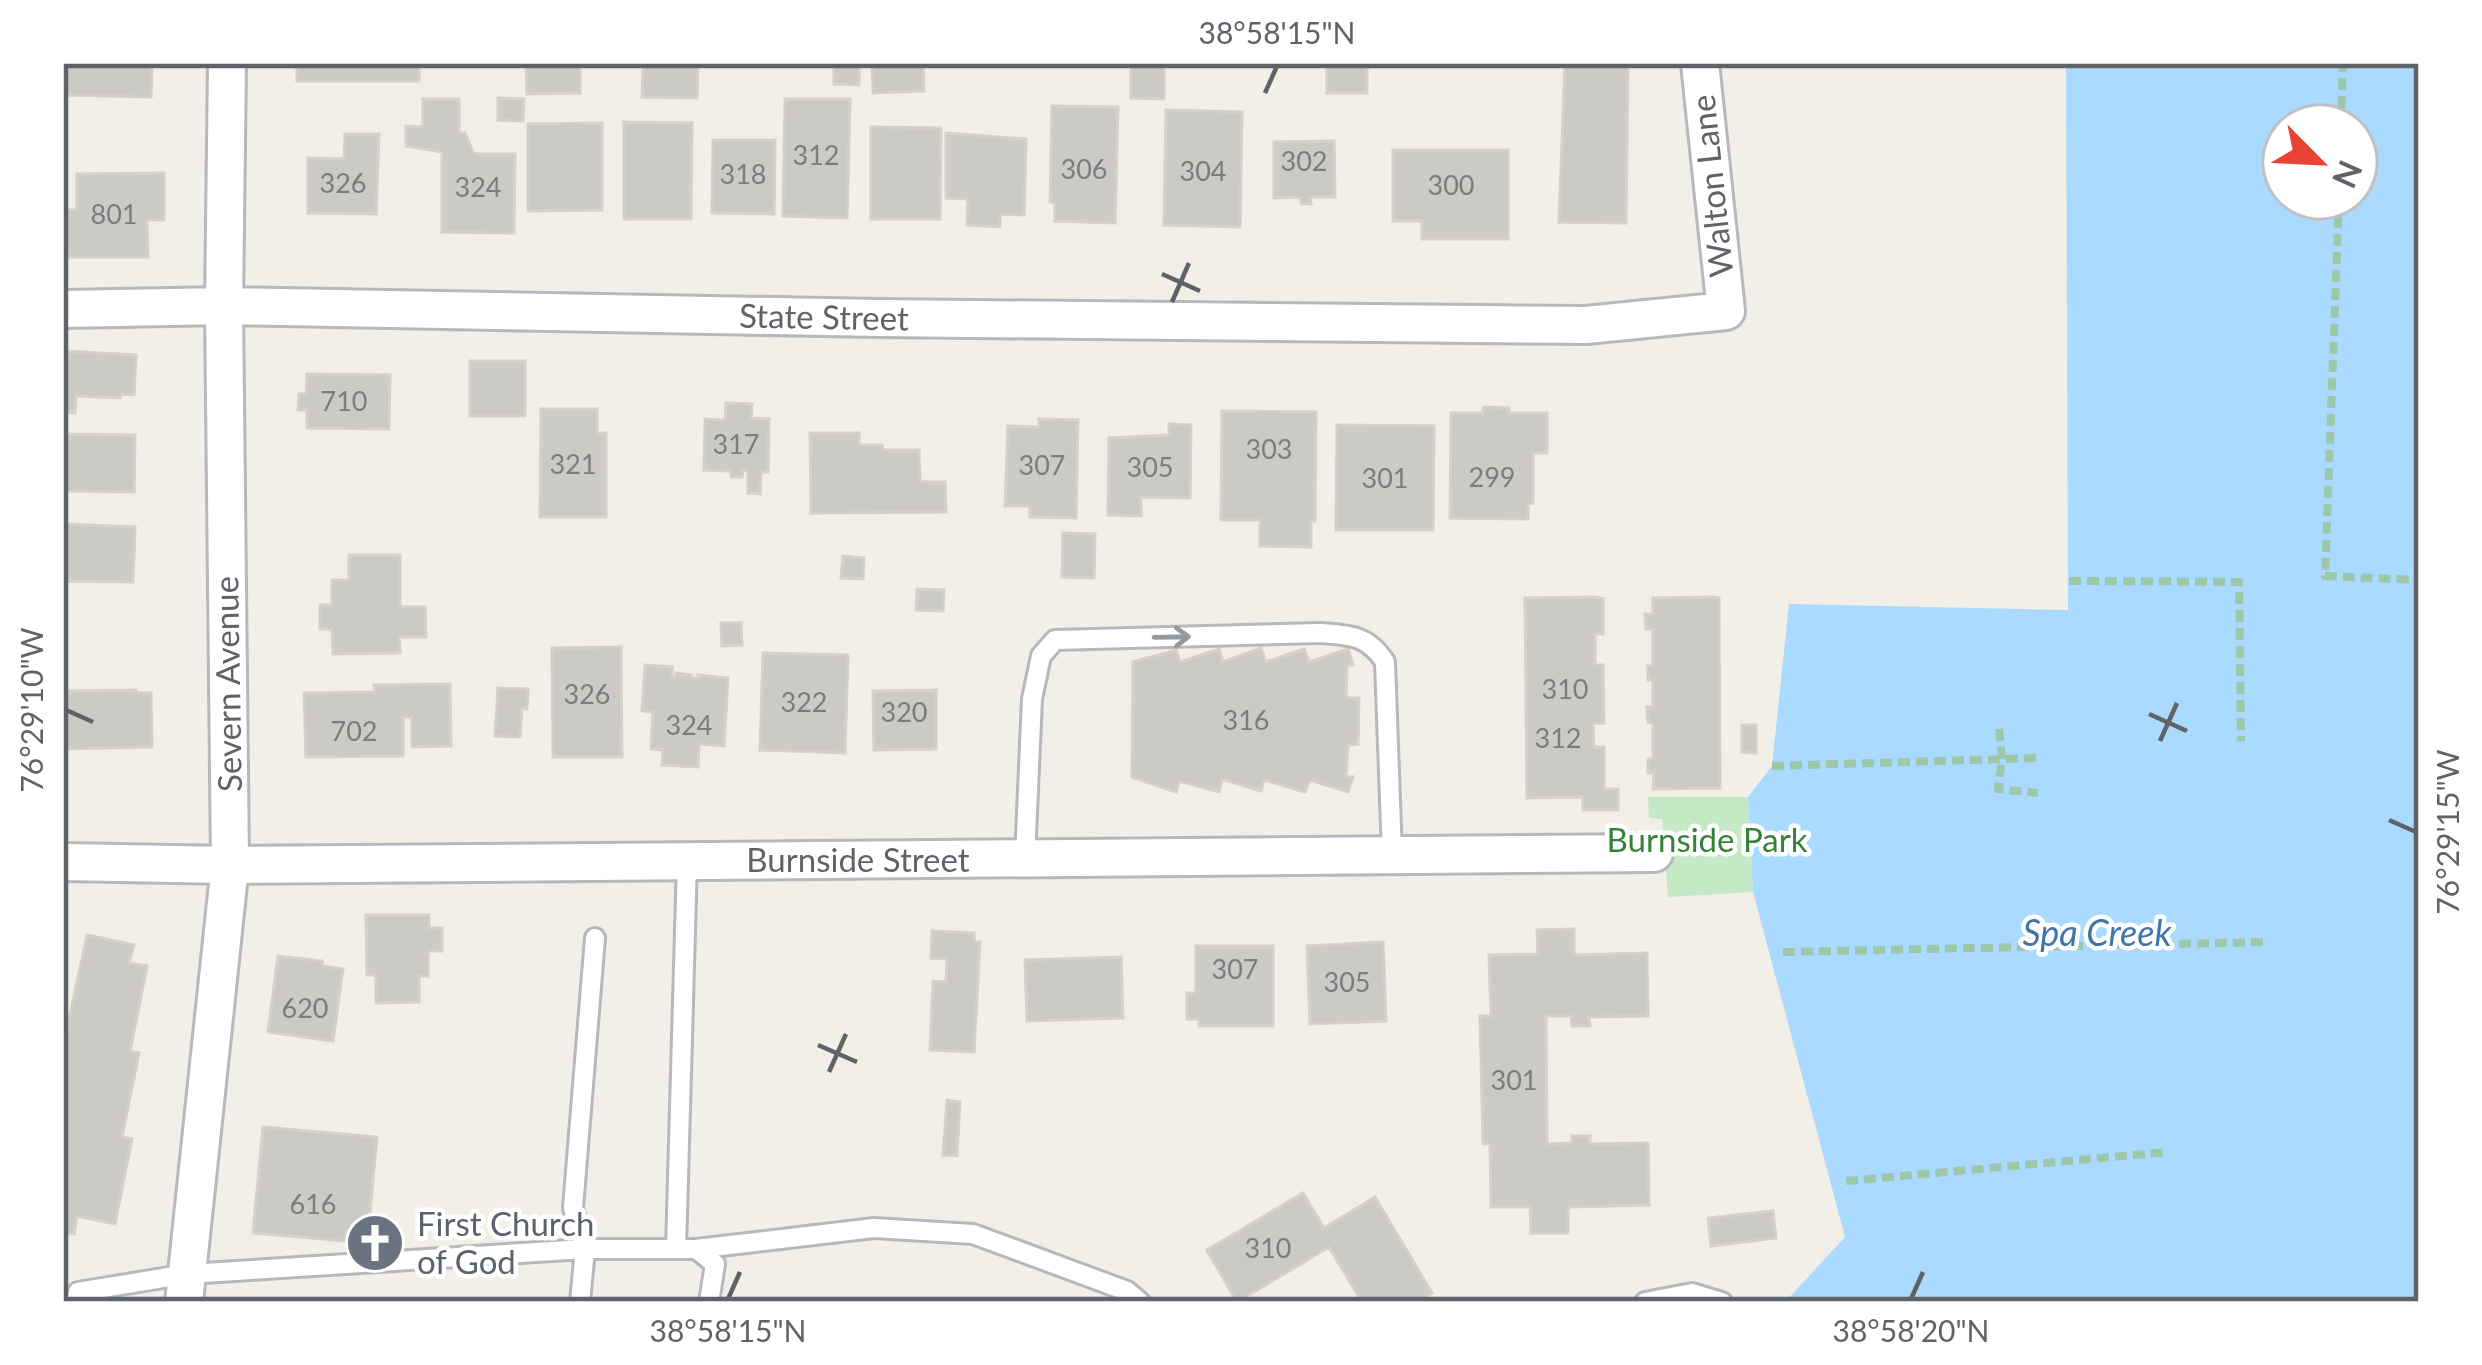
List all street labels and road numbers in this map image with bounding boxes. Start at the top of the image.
street label: Walton Lane [1682,93,1740,279]
street label: State Street [739,295,909,337]
street label: Severn Avenue [205,576,249,792]
street label: Burnside Street [746,839,970,879]

